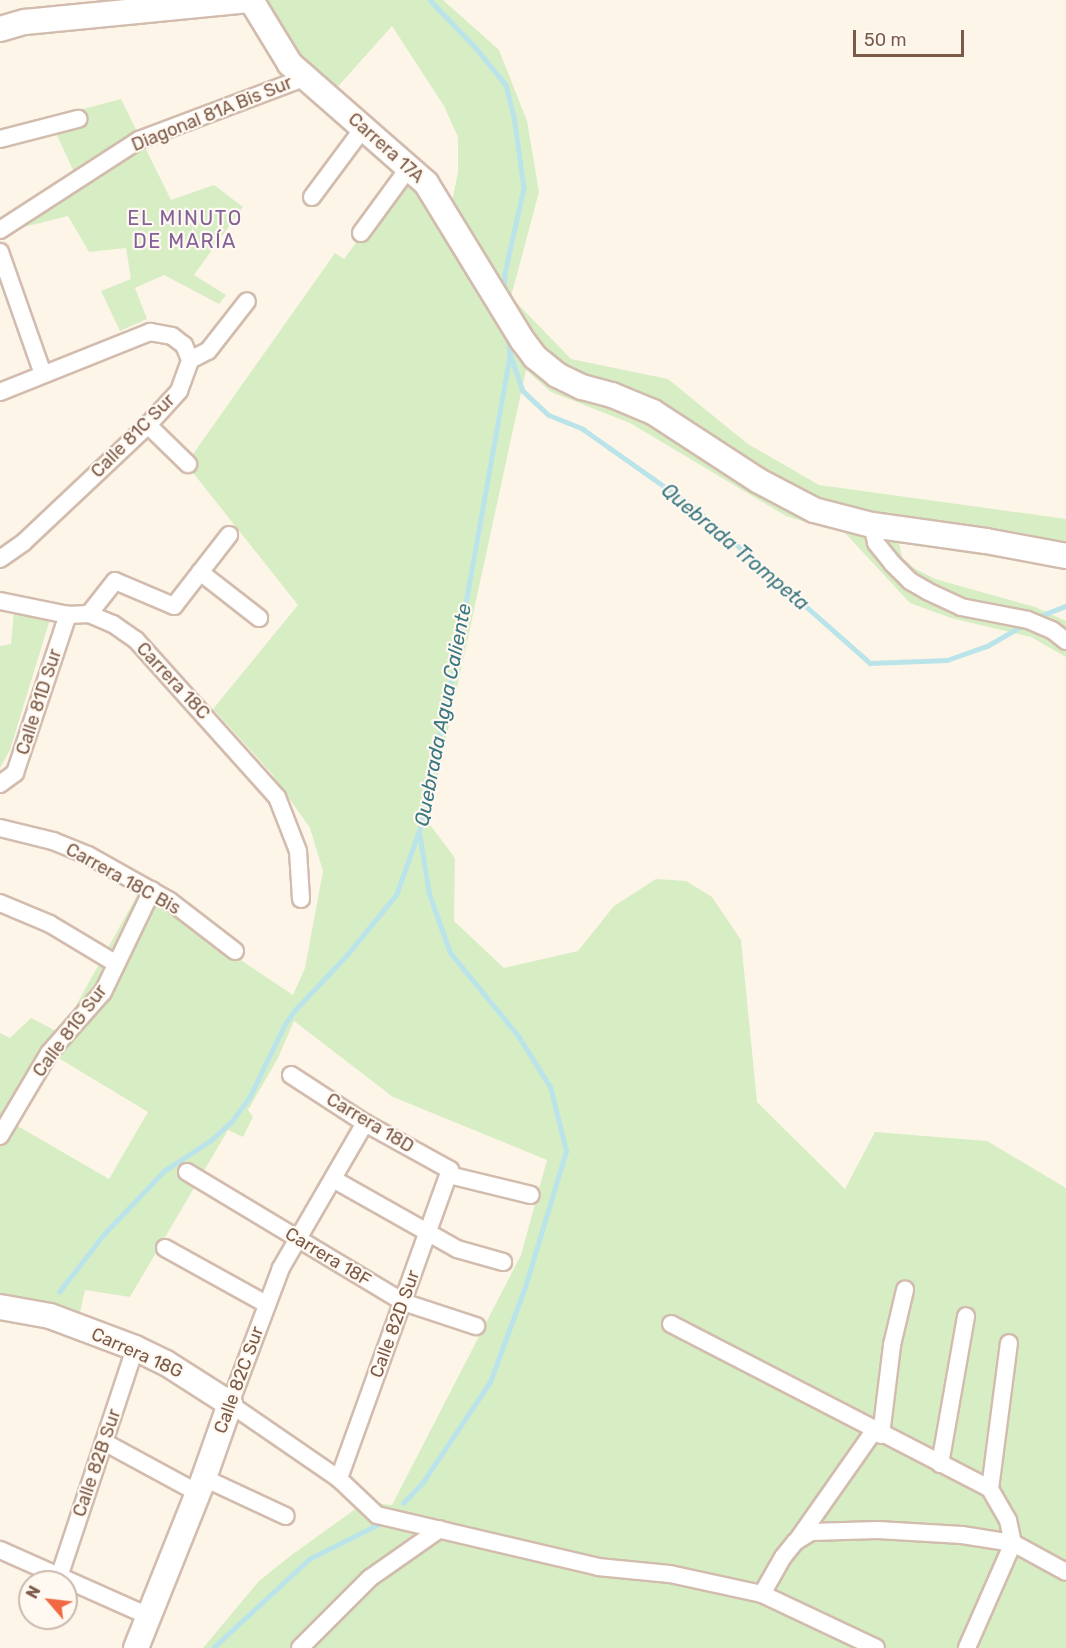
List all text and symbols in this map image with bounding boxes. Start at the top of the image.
scale bar [856,18,967,56]
text: 50 m [864,29,907,51]
street label: Diagonal 81A Bis Sur [128,72,296,156]
street label: Carrera 17A [344,108,428,188]
district label: EL MINUTO DE MARÍA [127,206,243,253]
street label: Calle 81C Sur [87,390,179,482]
water label: Quebrada Trompeta [656,478,814,616]
water label: Quebrada Agua Caliente [410,601,476,829]
street label: Carrera 18C [132,638,214,724]
street label: Calle 81D Sur [12,646,66,758]
street label: Carrera 18C Bis [62,839,184,919]
street label: Calle 81G Sur [28,981,112,1081]
street label: Carrera 18D [322,1088,418,1158]
street label: Carrera 18F [281,1223,375,1291]
street label: Calle 82D Sur [366,1267,424,1381]
street label: Carrera 18G [88,1323,186,1383]
street label: Calle 82C Sur [210,1323,268,1437]
street label: Calle 82B Sur [68,1406,126,1520]
north arrow [18,1570,78,1630]
text: N [22,1583,45,1602]

